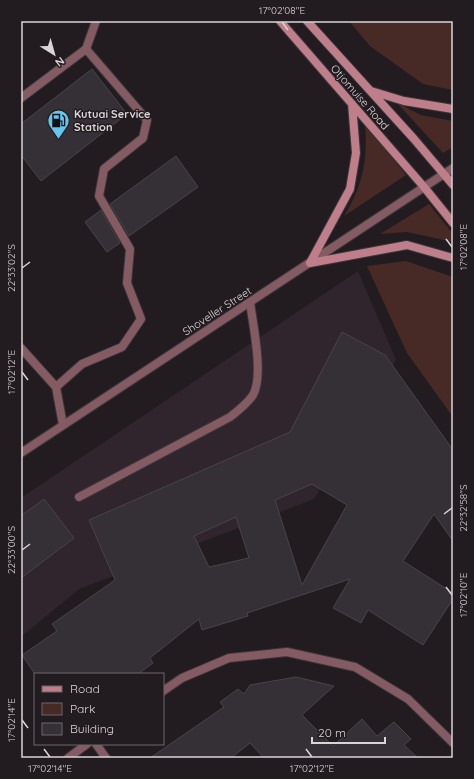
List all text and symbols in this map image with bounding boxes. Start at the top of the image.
text: 17°02'08"E [259,4,306,17]
north arrow [34,34,74,74]
text: N [53,54,67,70]
street label: Otjomuise Road [328,61,392,133]
fuel station icon: Kutuai Service Station [45,107,71,140]
place label: Kutuai Service Station [74,107,151,134]
text: 17°02'08"E [457,223,470,270]
text: 22°33'02"S [5,244,18,292]
street label: Shoveller Street [180,283,254,339]
text: 17°02'12"E [5,350,18,394]
text: 22°32'58"S [457,484,470,532]
text: 22°33'00"S [5,526,18,574]
text: 17°02'10"E [457,572,470,617]
legend [34,673,164,745]
text: Road [70,681,100,696]
text: 17°02'14"E [5,698,18,742]
text: Park [70,701,95,716]
scale bar [312,719,385,745]
text: Building [70,721,114,736]
text: 20 m [318,725,346,740]
text: 17°02'14"E [28,762,72,775]
text: 17°02'12"E [290,762,334,775]

